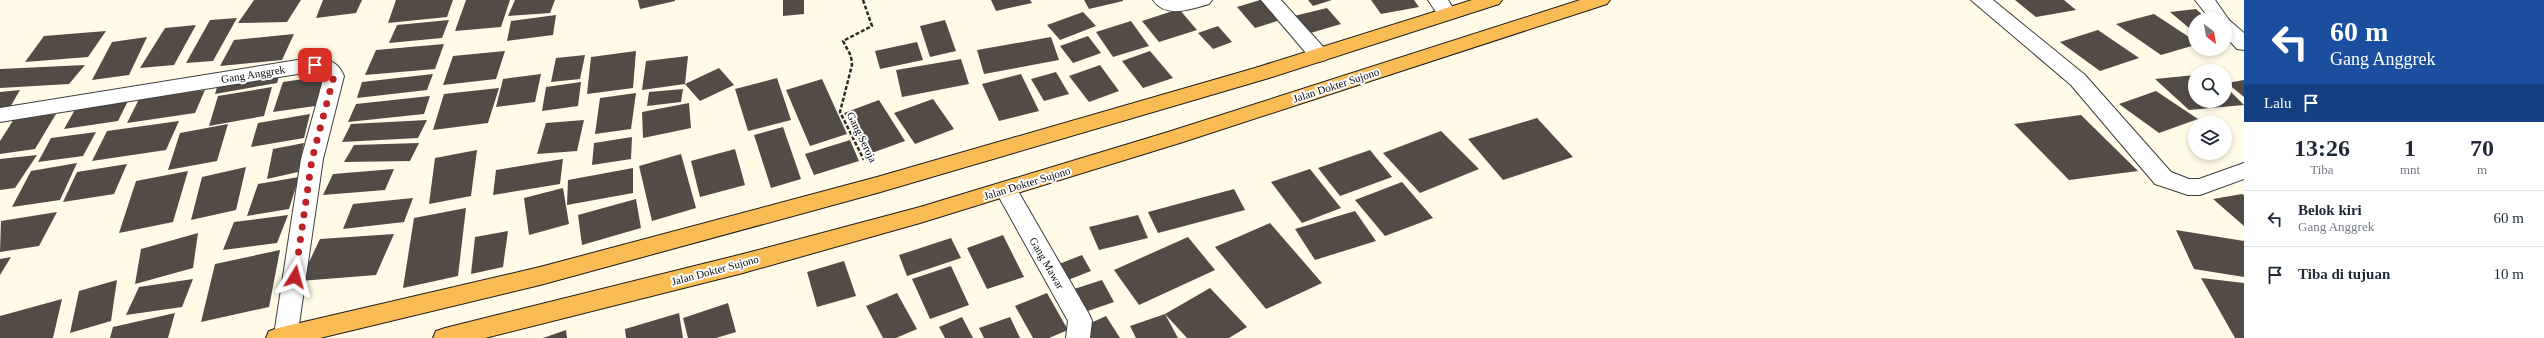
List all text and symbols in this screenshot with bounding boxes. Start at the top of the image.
north arrow [2188,12,2232,56]
map controls [2188,12,2232,160]
icon: left [2264,16,2316,68]
text: 60 m [2330,16,2388,47]
pin [298,48,332,82]
text: Gang Anggrek [2330,49,2435,69]
icon: arrive [304,54,326,76]
street label: Gang Anggrek [220,63,286,85]
button: search [2188,64,2232,108]
street label: Jalan Dokter Sujono [1291,65,1381,105]
icon: arrive [2300,92,2322,114]
text: Lalu [2264,95,2292,111]
street label: Gang Seroja [845,110,879,164]
button: layers [2188,116,2232,160]
text: 13:26 [2294,135,2350,161]
text: 1 [2404,135,2416,161]
text: 70 [2470,135,2494,161]
text: Tiba [2310,162,2334,177]
text: mnt [2400,162,2420,177]
text: m [2477,162,2487,177]
street label: Jalan Dokter Sujono [982,164,1072,202]
text: Belok kiri [2298,202,2362,218]
icon: left [2264,208,2286,230]
text: 60 m [2494,210,2524,226]
text: Gang Anggrek [2298,219,2374,234]
street label: Gang Mawar [1027,235,1067,291]
street label: Jalan Dokter Sujono [670,252,760,287]
position arrow [274,256,316,298]
icon: arrive [2264,264,2286,286]
text: Tiba di tujuan [2298,266,2390,282]
text: 10 m [2494,266,2524,282]

